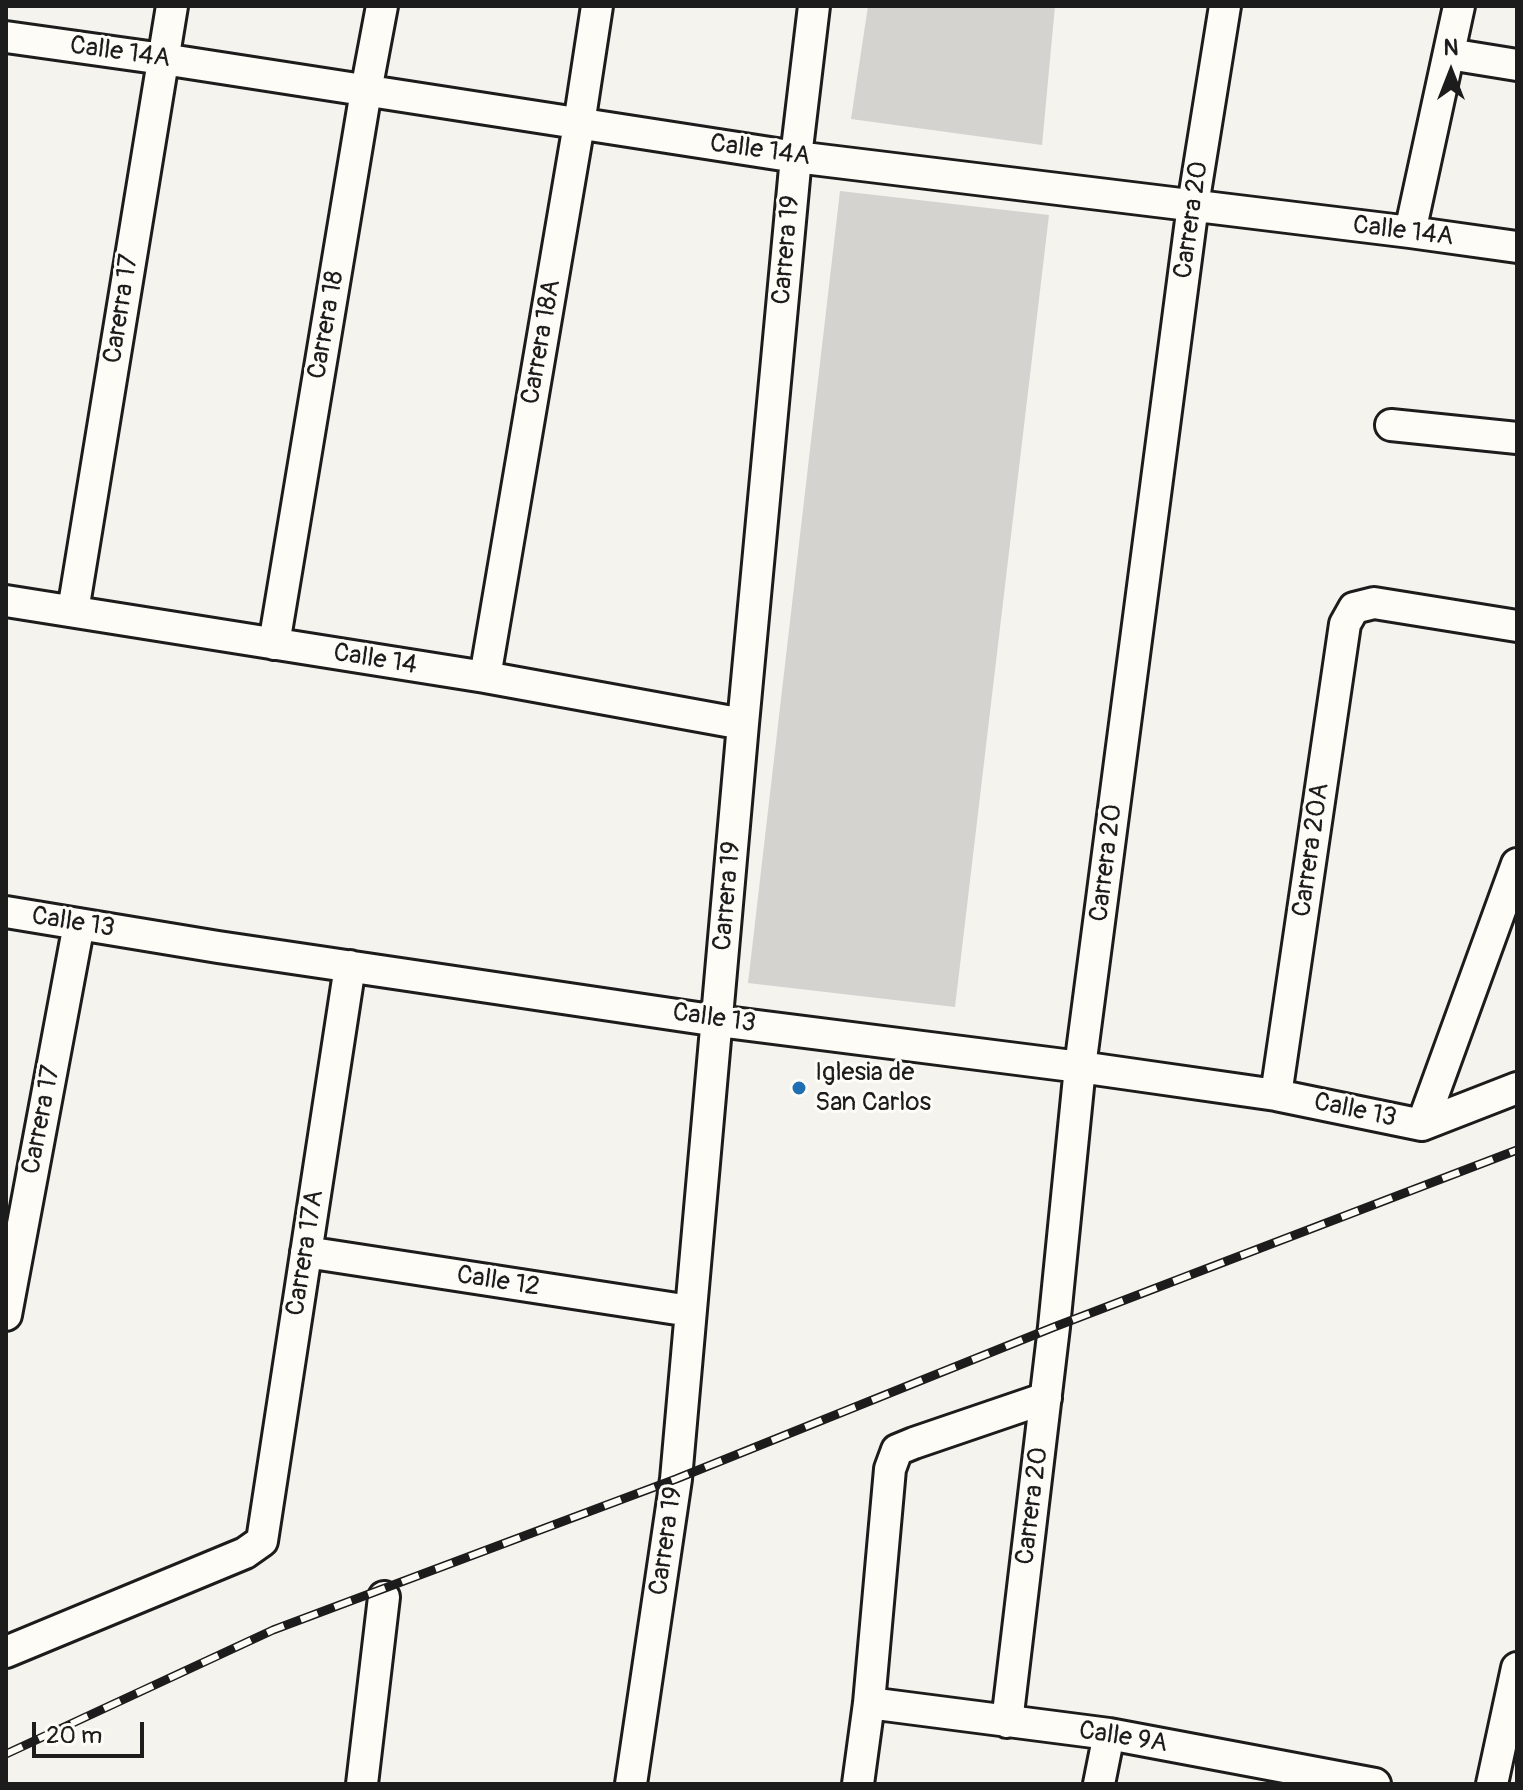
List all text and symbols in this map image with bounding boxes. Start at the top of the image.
street label: Calle 14A [68,31,172,75]
north arrow [1411,32,1491,112]
text: N [1444,34,1458,62]
street label: Calle 14A [708,129,812,173]
street label: Carrera 20 [1168,159,1216,281]
street label: Carrera 19 [767,194,807,306]
street label: Calle 14A [1351,210,1455,254]
street label: Carerra 17 [98,252,146,366]
street label: Carrera 18 [302,268,352,382]
street label: Carrera 18A [516,277,568,407]
street label: Calle 14 [331,638,419,682]
street label: Carrera 20A [1287,781,1337,919]
street label: Carrera 20 [1084,802,1130,924]
street label: Carrera 19 [708,840,748,952]
street label: Calle 13 [29,901,117,945]
street label: Calle 13 [670,998,758,1040]
place label: Iglesia de San Carlos [815,1057,931,1118]
street label: Carrera 17 [16,1063,68,1177]
marker: Iglesia de San Carlos [790,1079,808,1097]
street label: Calle 13 [1311,1087,1399,1135]
street label: Carrera 17A [281,1188,331,1318]
street label: Calle 12 [454,1260,542,1304]
street label: Carrera 20 [1010,1445,1056,1567]
street label: Carrera 19 [644,1485,690,1597]
scale bar [36,1706,148,1756]
street label: Calle 9A [1076,1716,1170,1760]
text: 20 m [46,1721,102,1750]

